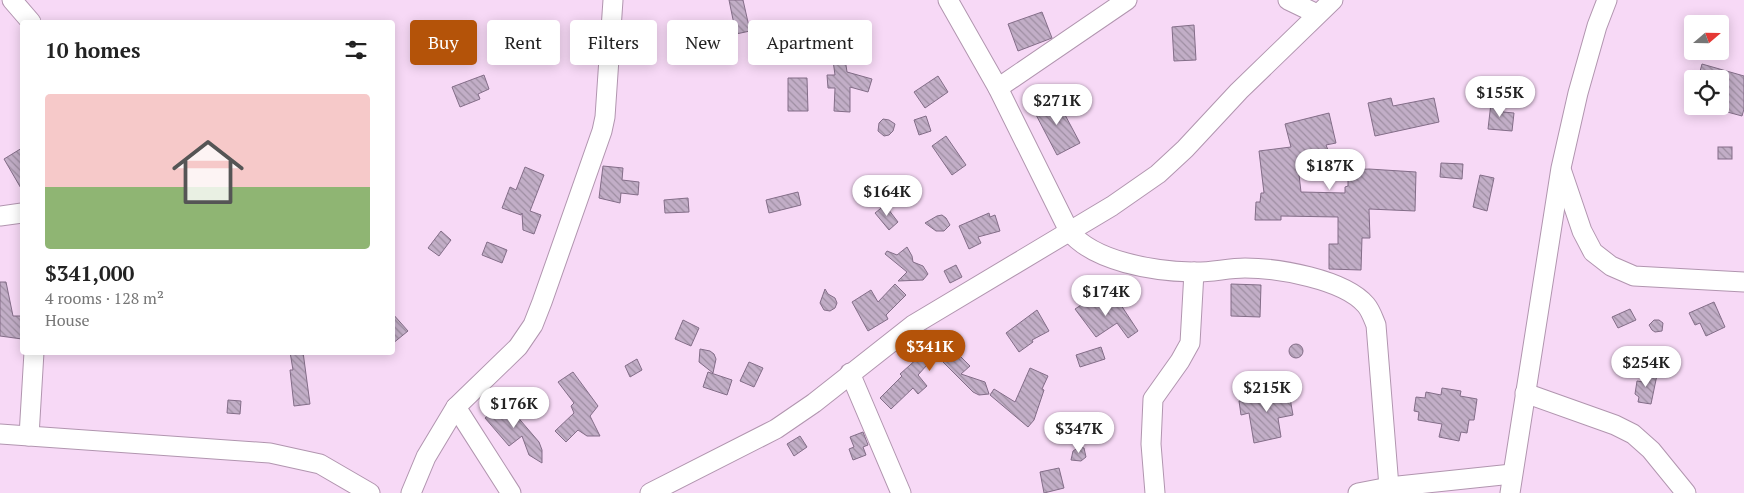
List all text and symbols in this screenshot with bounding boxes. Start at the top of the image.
north arrow [1684,15,1729,60]
map controls [1684,15,1729,115]
chip: Buy [410,20,477,65]
chip: Rent [487,20,560,65]
chip: Filters [570,20,657,65]
chip: New [667,20,738,65]
chip: Apartment [748,20,872,65]
text: 10 homes [45,36,141,64]
icon: filters [342,36,370,64]
button: locate [1684,70,1729,115]
pin: $155K [1465,76,1535,118]
text: $155K [1476,81,1524,103]
pin: $271K [1022,84,1092,126]
text: $271K [1033,89,1081,111]
icon: home [163,127,253,217]
pin: $187K [1295,148,1365,191]
text: $187K [1306,154,1354,176]
pin: $164K [852,174,922,217]
text: $164K [863,180,911,202]
text: $341,000 [45,259,134,287]
pin: $174K [1071,274,1141,317]
text: $174K [1082,280,1130,302]
text: 4 rooms · 128 m² [45,287,164,309]
text: House [45,309,90,331]
pin: $341K [895,330,965,372]
text: $341K [906,335,954,357]
pin: $254K [1611,346,1681,388]
text: $254K [1622,351,1670,373]
pin: $215K [1232,370,1302,413]
text: $215K [1243,376,1291,398]
pin: $176K [479,386,549,429]
text: $176K [490,392,538,414]
pin: $347K [1044,412,1114,454]
text: $347K [1055,417,1103,439]

